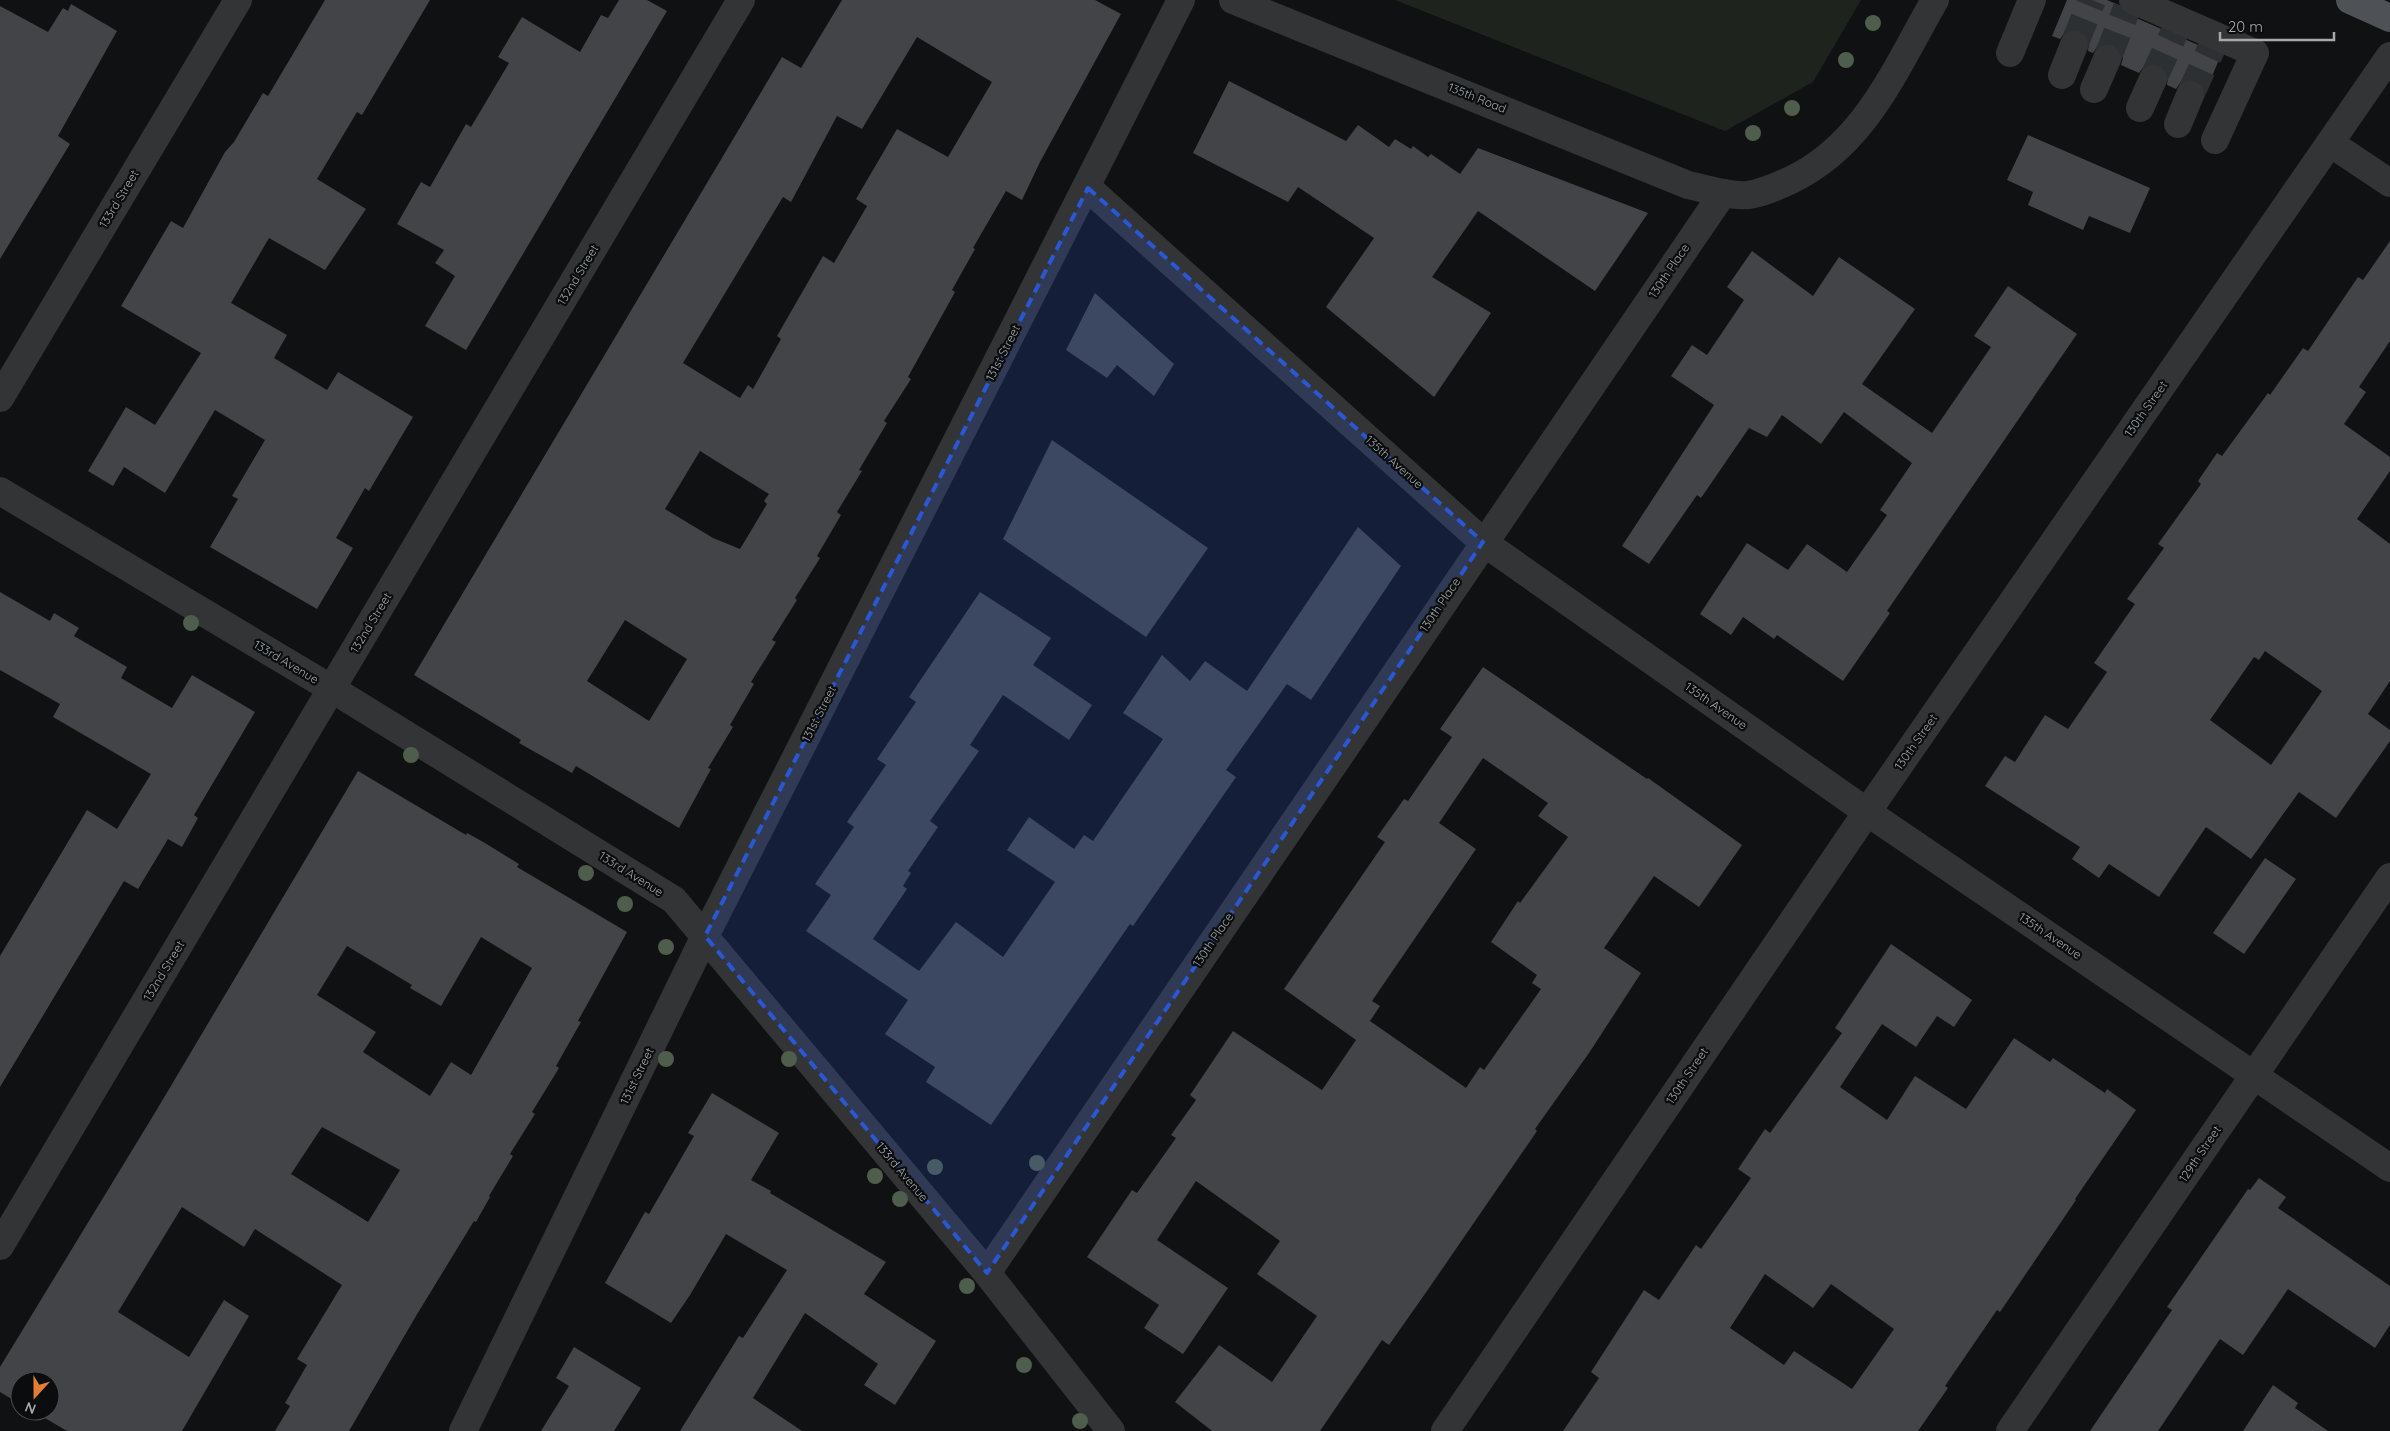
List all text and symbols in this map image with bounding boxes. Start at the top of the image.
scale bar [2220,10,2334,42]
text: 20 m [2228,17,2263,36]
street label: 135th Road [1446,79,1508,116]
street label: 133rd Street [95,167,142,230]
street label: 130th Place [1645,241,1692,301]
street label: 132nd Street [554,242,601,308]
street label: 131st Street [982,322,1023,383]
street label: 130th Street [2121,378,2170,440]
street label: 135th Avenue [1362,432,1426,492]
street label: 130th Place [1416,575,1463,635]
street label: 132nd Street [347,590,394,656]
street label: 133rd Avenue [251,636,322,687]
street label: 135th Avenue [1682,679,1750,733]
street label: 131st Street [798,683,839,744]
street label: 130th Street [1891,711,1940,773]
street label: 133rd Avenue [596,848,666,899]
street label: 135th Avenue [2016,909,2085,962]
street label: 130th Place [1189,910,1236,970]
street label: 132nd Street [140,938,187,1004]
street label: 131st Street [616,1045,657,1106]
street label: 130th Street [1662,1045,1711,1107]
street label: 129th Street [2175,1123,2224,1185]
street label: 133rd Avenue [873,1139,932,1205]
north arrow [10,1371,60,1421]
text: N [22,1398,38,1418]

